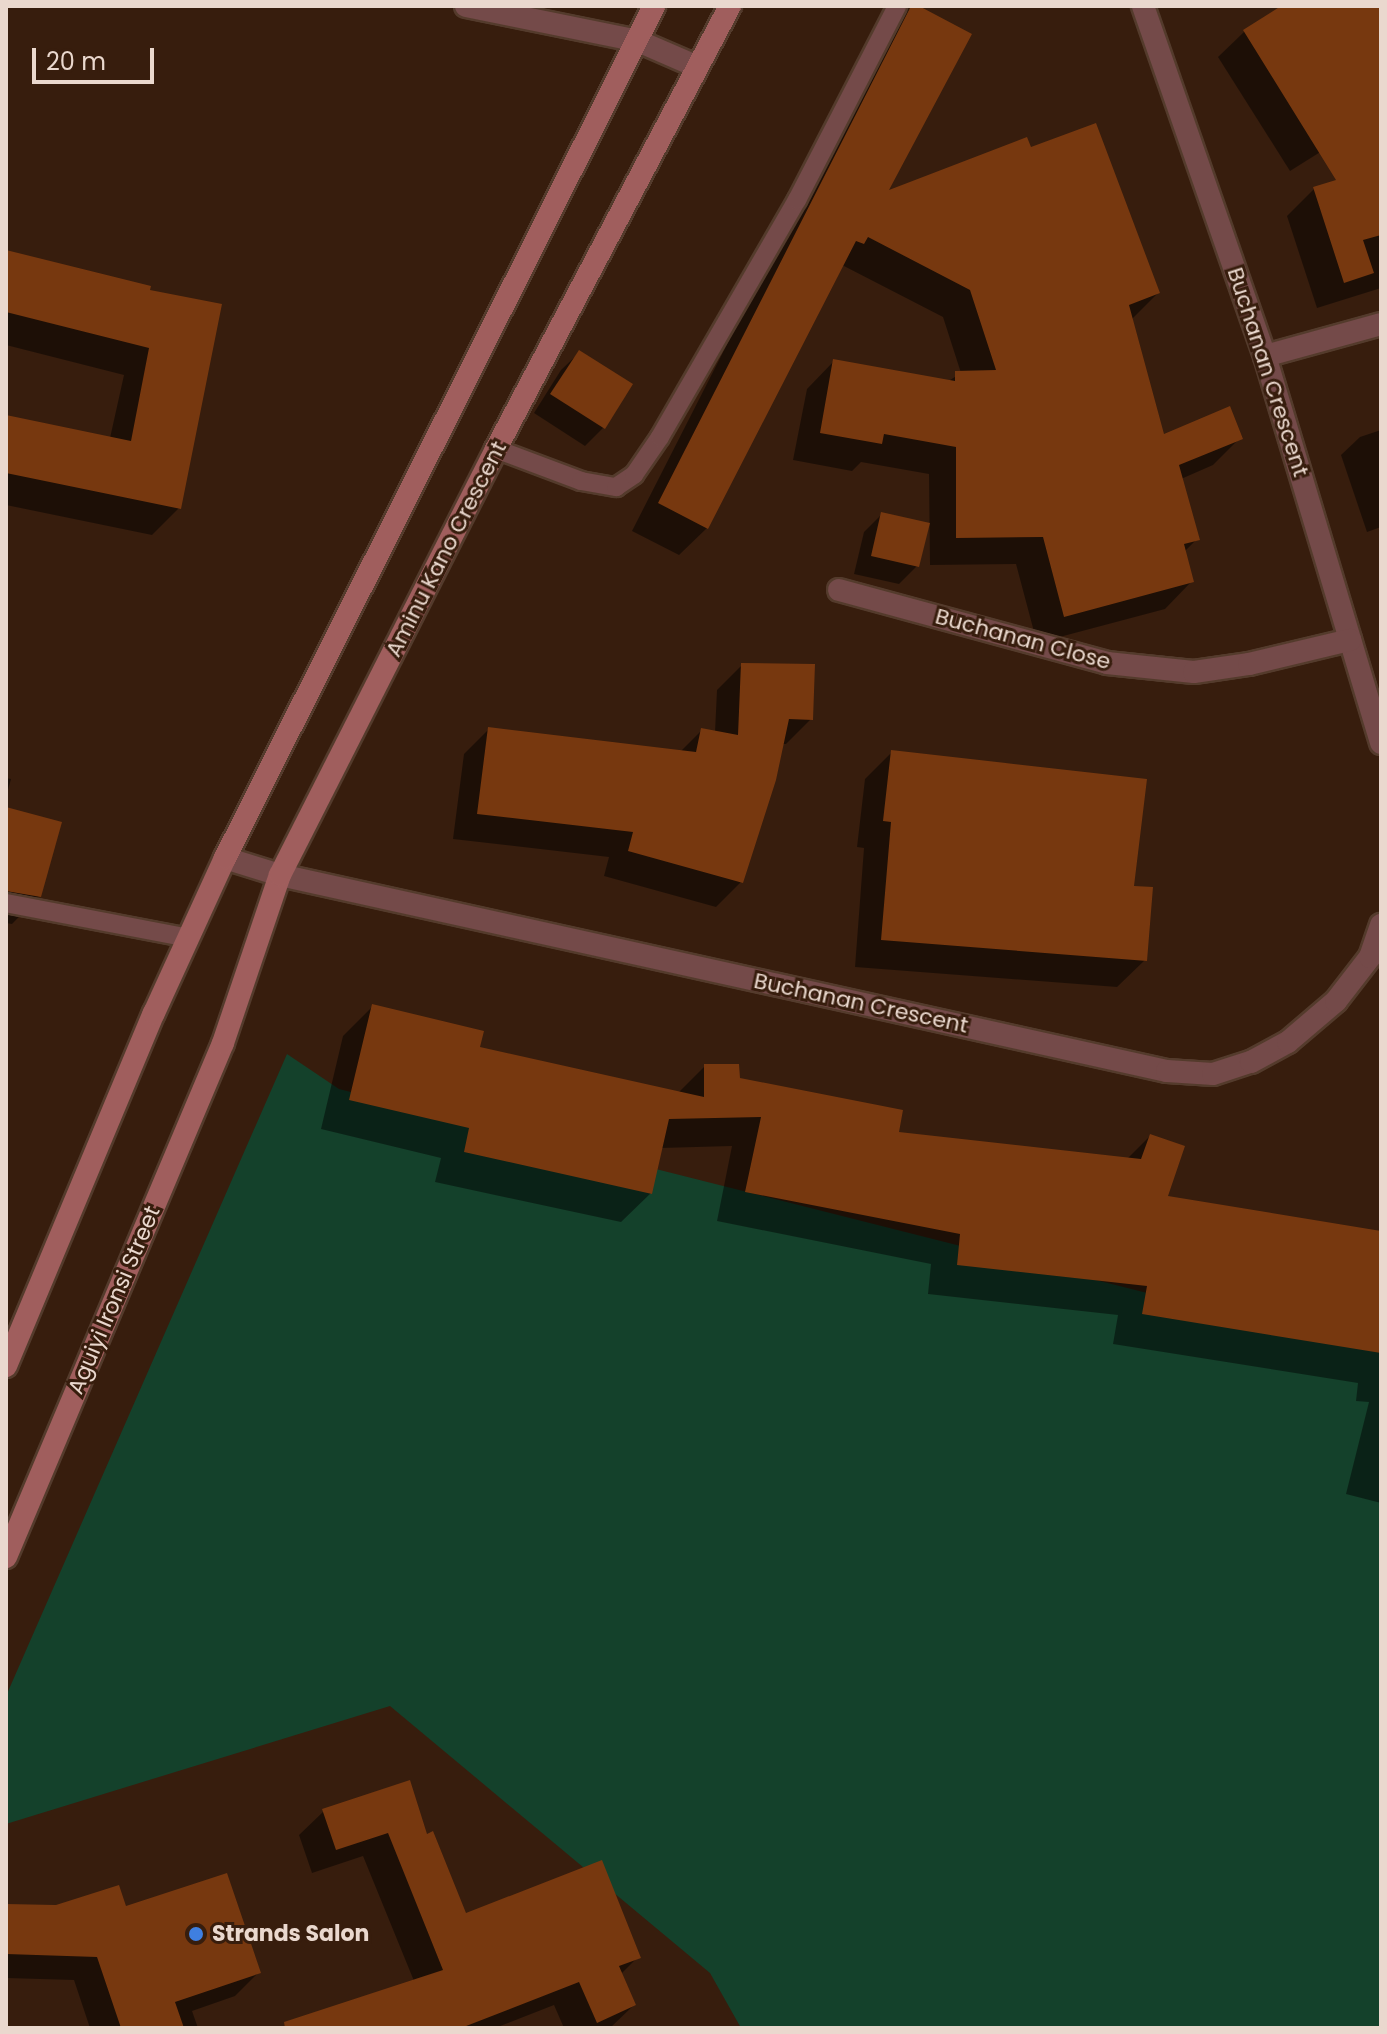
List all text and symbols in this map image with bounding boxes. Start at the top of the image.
scale bar [36,32,158,82]
text: 20 m [46,45,106,78]
street label: Buchanan Crescent [1222,264,1314,480]
street label: Aminu Kano Crescent [380,437,512,661]
street label: Buchanan Close [932,603,1114,675]
street label: Buchanan Crescent [752,967,970,1039]
street label: Aguiyi Ironsi Street [62,1202,166,1398]
place label: Strands Salon [212,1921,369,1947]
marker: Strands Salon [187,1925,205,1943]

